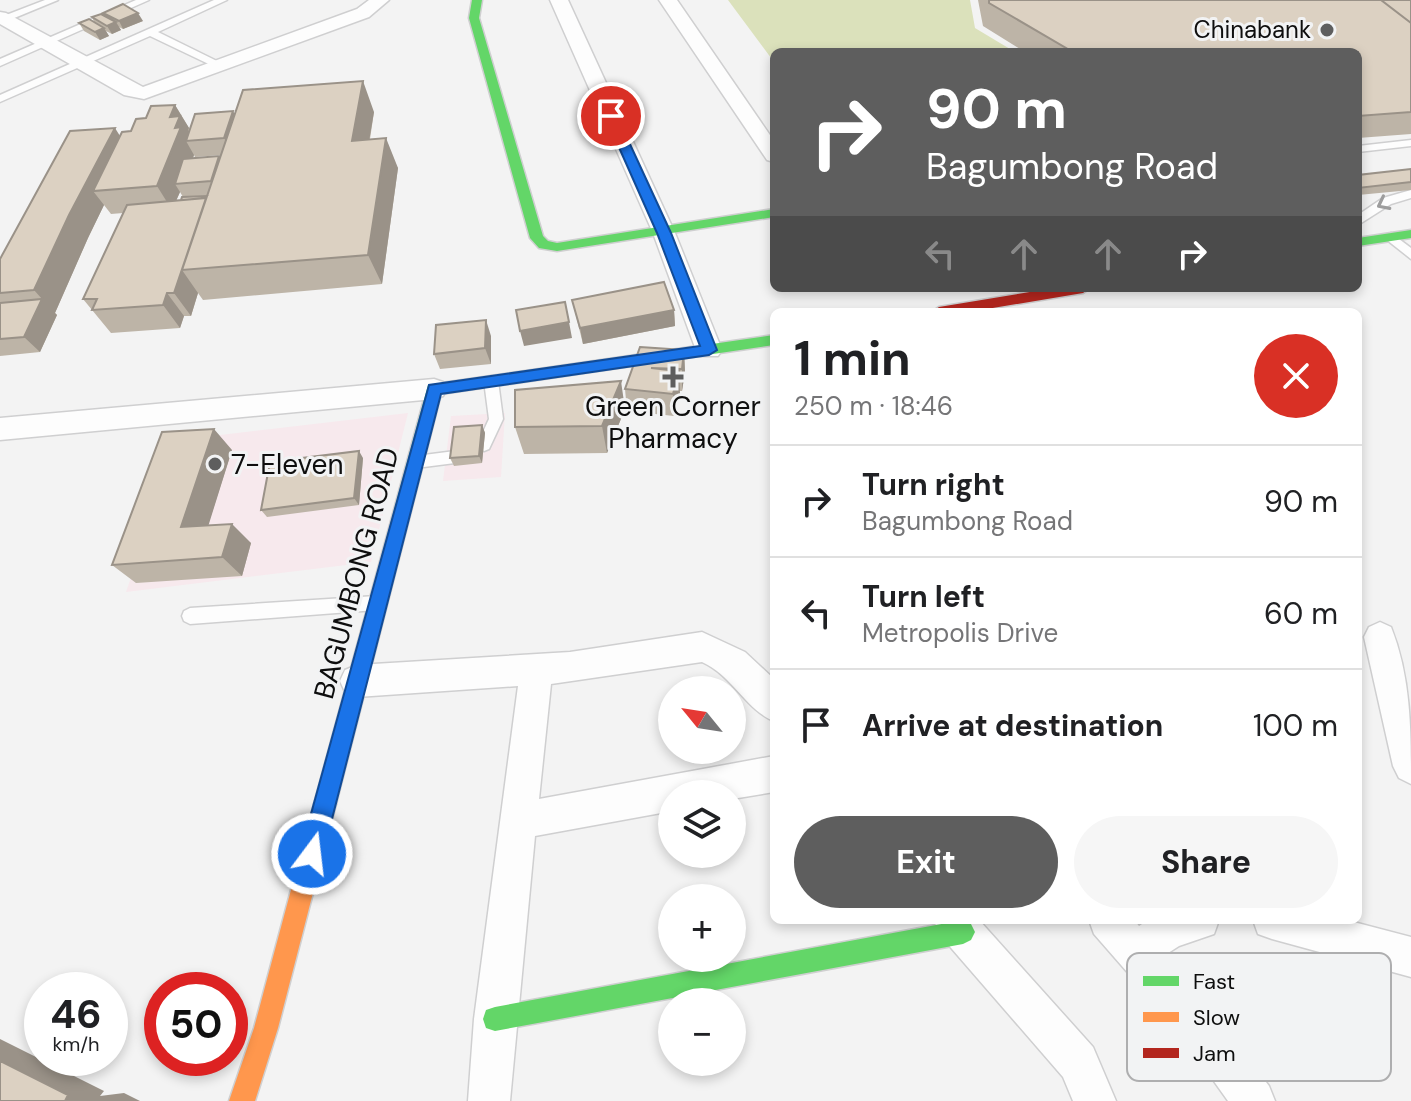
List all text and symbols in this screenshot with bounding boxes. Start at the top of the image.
place label: Chinabank [1193,14,1311,45]
marker: Chinabank [1318,21,1336,39]
text: 90 m [926,72,1067,145]
icon: right [794,80,898,184]
pin [577,82,645,150]
icon: arrive [589,94,633,138]
text: Bagumbong Road [926,143,1218,190]
one-way arrow [1376,195,1391,210]
icon: left [918,232,962,276]
icon: ahead [1002,232,1046,276]
icon: ahead [1086,232,1130,276]
icon: right [1170,232,1214,276]
text: 1 min [794,327,911,390]
button: close [1254,334,1338,418]
marker: Green Corner Pharmacy [664,368,682,386]
place label: Green Corner Pharmacy [585,388,761,457]
text: 250 m · 18:46 [794,389,953,423]
street label: BAGUMBONG ROAD [305,444,408,703]
place label: 7-Eleven [231,446,344,483]
marker: 7-Eleven [206,455,224,473]
text: Turn right [862,465,1005,504]
icon: right [794,479,838,523]
text: 90 m [1264,482,1338,521]
text: Bagumbong Road [862,504,1073,538]
text: Turn left [862,577,985,616]
icon: left [794,591,838,635]
text: 60 m [1264,594,1338,633]
text: Metropolis Drive [862,616,1058,650]
north arrow [658,676,746,764]
map controls [658,676,746,1076]
icon: arrive [794,703,838,747]
text: Arrive at destination [862,706,1163,745]
text: 100 m [1253,706,1338,745]
button: layers [658,780,746,868]
position arrow [270,812,354,896]
button: Exit [794,816,1058,908]
button: Share [1074,816,1338,908]
button: + [658,884,746,972]
legend [1127,953,1391,1081]
text: Fast [1193,967,1235,996]
speed limit sign: 50 [144,972,248,1076]
text: 46 [50,988,102,1040]
button: − [658,988,746,1076]
text: Slow [1193,1003,1240,1032]
text: km/h [52,1031,100,1057]
text: Jam [1193,1039,1236,1068]

